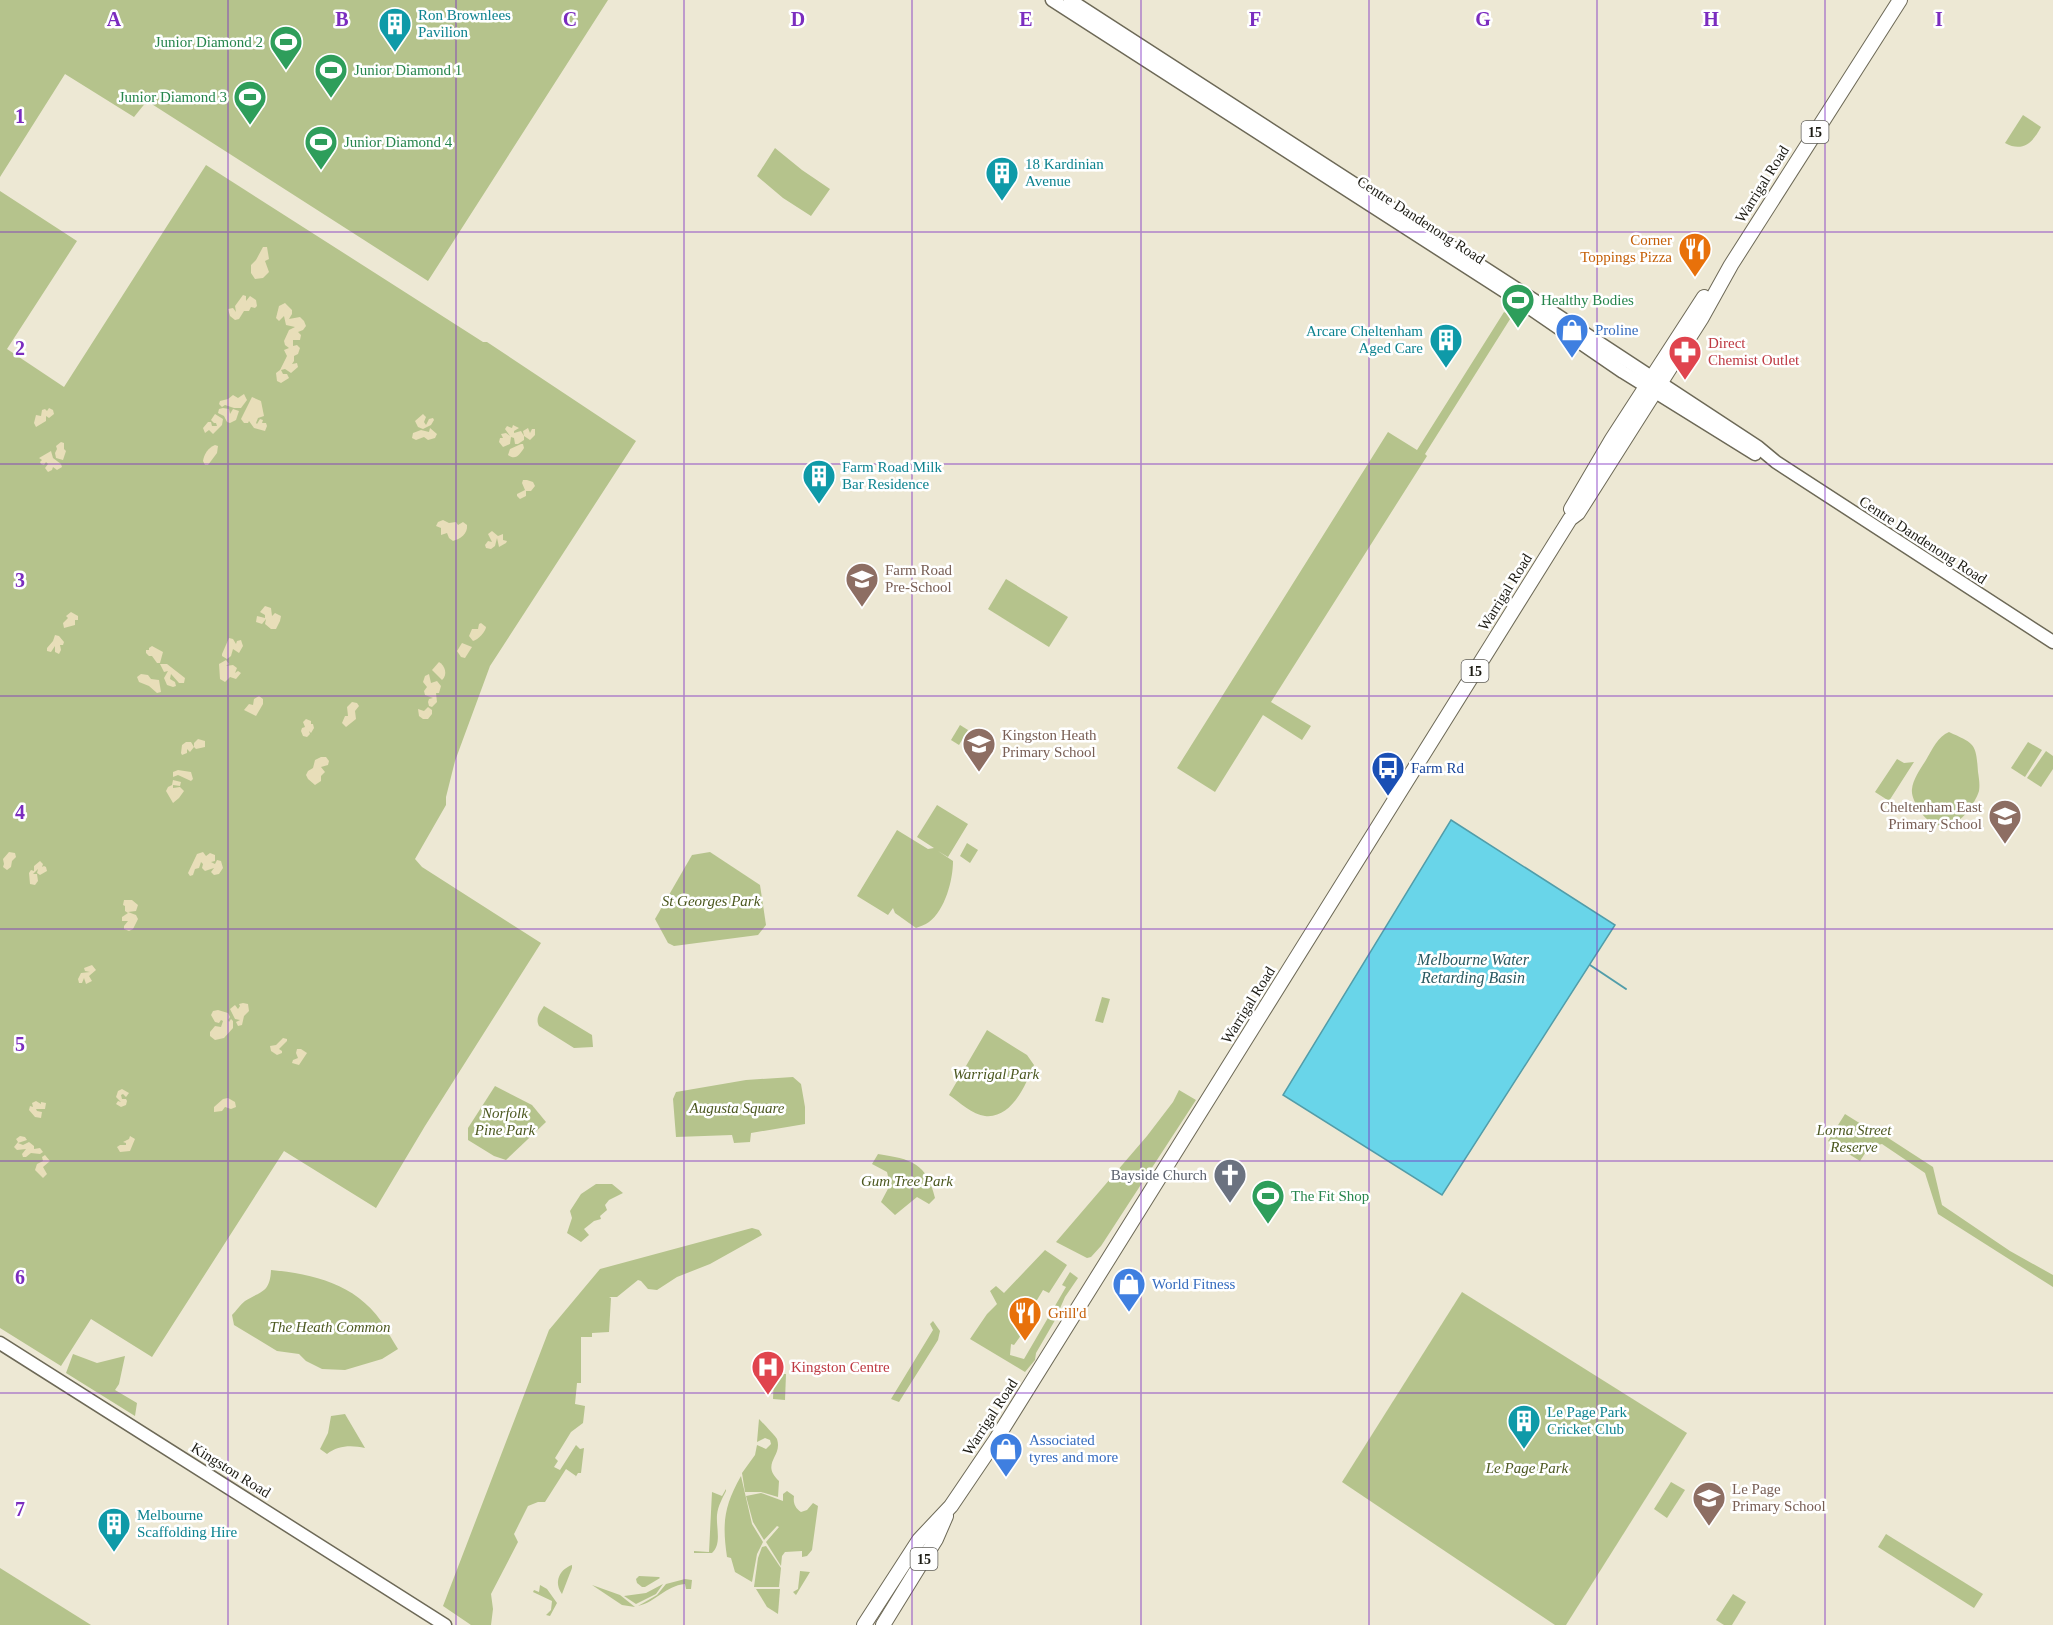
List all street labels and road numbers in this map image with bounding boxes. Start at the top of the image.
road number: 15 [1802,121,1828,143]
street label: Warrigal Road [1732,142,1792,225]
street label: Centre Dandenong Road [1354,173,1488,267]
street label: Centre Dandenong Road [1856,493,1990,587]
street label: Warrigal Road [1475,550,1535,633]
road number: 15 [1462,660,1488,682]
street label: Warrigal Road [1218,963,1278,1046]
street label: Warrigal Road [959,1376,1021,1458]
street label: Kingston Road [188,1439,274,1501]
road number: 15 [910,1548,938,1570]

